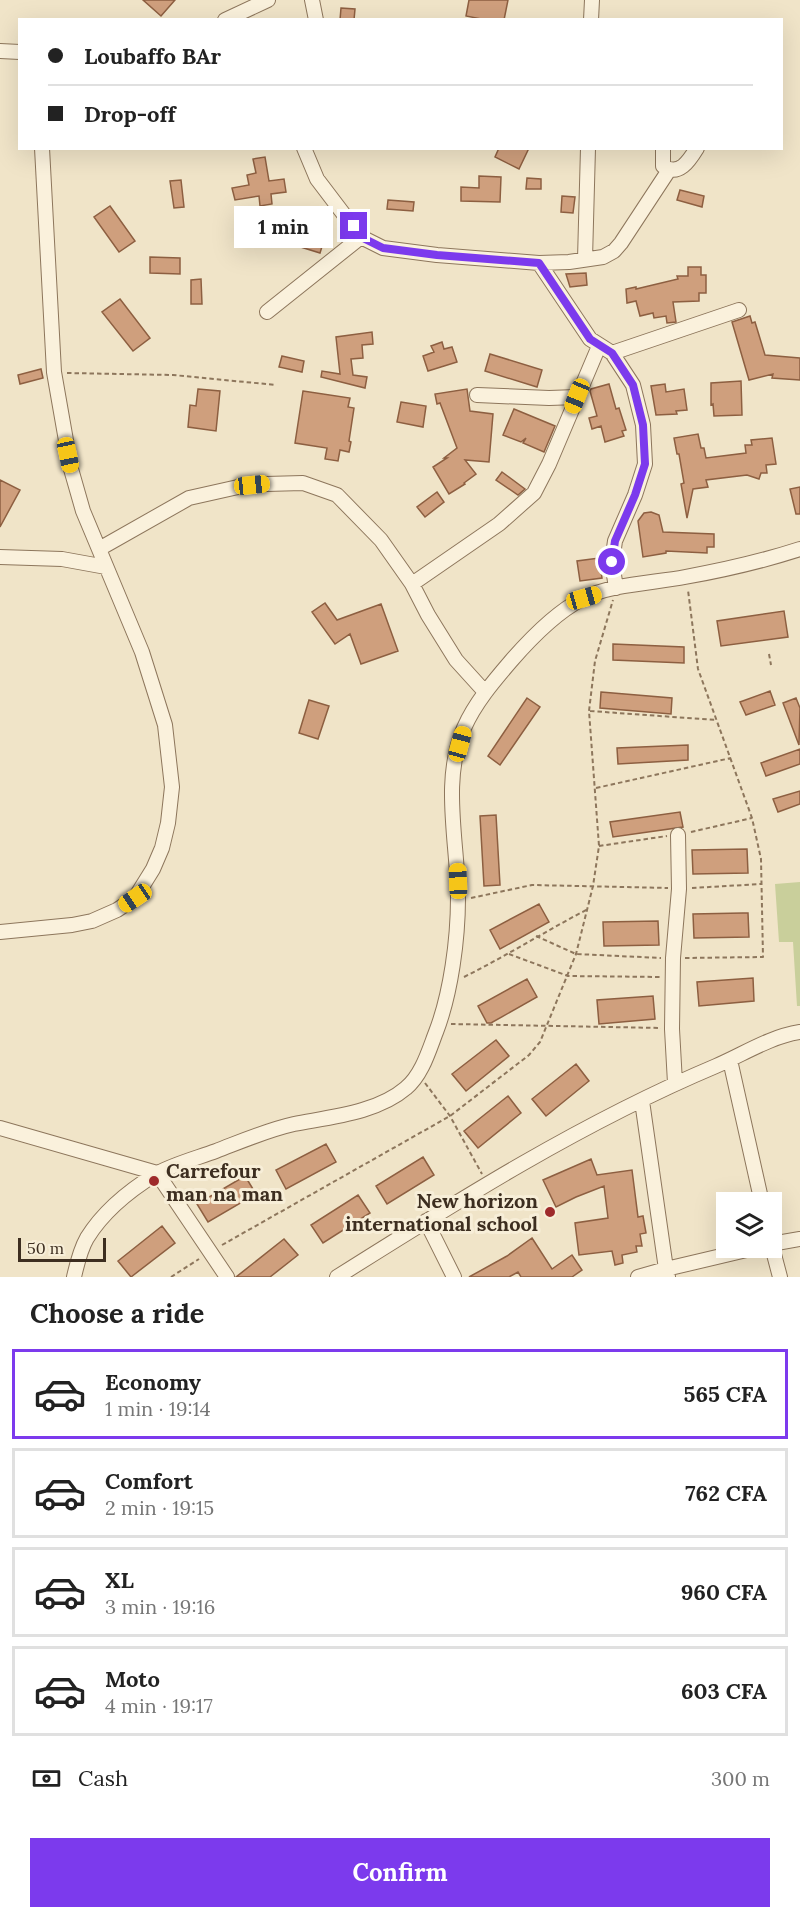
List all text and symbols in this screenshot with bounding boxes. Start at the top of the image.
text: Loubaffo BAr [84,42,221,70]
text: Drop-off [84,100,176,128]
callout: 1 min [234,205,333,247]
route end [340,212,367,239]
text: 1 min [258,214,309,239]
car [562,376,592,416]
car [55,436,81,474]
car [233,474,271,496]
route start [598,548,625,575]
car [564,584,604,612]
car [447,724,473,764]
car [448,863,468,899]
car [115,880,155,916]
place label: Carrefour man na man [166,1158,283,1206]
marker: Carrefour man na man [147,1174,161,1188]
place label: New horizon international school [345,1188,538,1236]
map controls [716,1192,782,1258]
button: layers [716,1192,782,1258]
marker: New horizon international school [543,1205,557,1219]
scale bar [18,1235,106,1262]
text: 50 m [27,1238,64,1258]
text: Choose a ride [30,1296,204,1330]
icon: car [33,1367,87,1421]
text: Economy [105,1368,201,1396]
text: 565 CFA [684,1380,767,1408]
text: 1 min · 19:14 [105,1396,211,1421]
icon: car [33,1466,87,1520]
text: Comfort [105,1467,193,1495]
text: 762 CFA [685,1479,767,1507]
text: 2 min · 19:15 [105,1495,214,1520]
icon: car [33,1565,87,1619]
text: XL [105,1566,134,1594]
text: 960 CFA [681,1578,767,1606]
text: 3 min · 19:16 [105,1594,215,1619]
icon: car [33,1664,87,1718]
text: Moto [105,1665,160,1693]
text: 603 CFA [681,1677,767,1705]
text: 4 min · 19:17 [105,1693,213,1718]
icon: cash [30,1762,63,1795]
text: Cash [78,1764,128,1792]
text: 300 m [711,1766,770,1791]
button: Confirm [30,1838,770,1907]

